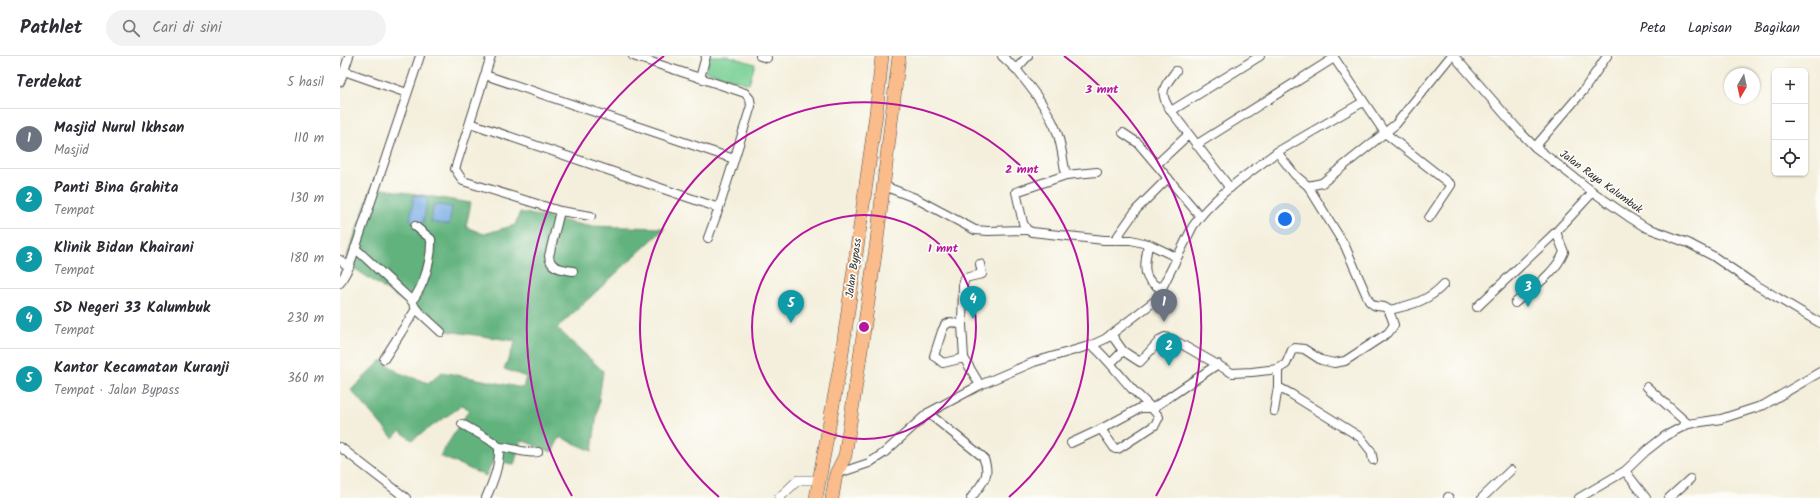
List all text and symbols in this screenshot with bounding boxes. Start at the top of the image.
search box [106,10,386,46]
text: Pathlet [20,13,82,43]
text: Cari di sini [152,16,221,40]
icon: search [120,17,142,39]
text: Peta [1640,17,1666,39]
text: Lapisan [1688,17,1732,39]
text: Bagikan [1754,17,1800,39]
north arrow [1724,68,1760,104]
map controls [1772,68,1808,176]
button: + [1772,68,1808,104]
text: Terdekat [16,69,82,96]
text: 5 hasil [287,72,324,93]
text: 3 mnt [1084,80,1119,99]
button: − [1772,104,1808,140]
text: Masjid Nurul Ikhsan [54,116,184,140]
text: 1 [27,128,31,149]
text: 110 m [294,128,324,149]
text: Masjid [54,140,89,161]
button: locate [1772,140,1808,176]
street label: Jalan Raya Kalumbuk [1556,146,1647,219]
text: 2 mnt [1005,160,1039,179]
text: Panti Bina Grahita [54,176,178,200]
text: 2 [25,188,33,209]
text: 130 m [290,188,324,209]
text: Tempat [54,200,95,221]
your location [1275,209,1295,229]
text: Klinik Bidan Khairani [54,236,194,260]
street label: Jalan Bypass [841,237,867,299]
text: 1 mnt [928,239,959,258]
text: 3 [25,248,33,269]
text: 180 m [290,248,324,269]
text: Tempat [54,260,95,281]
pin: 3 [1515,274,1541,307]
pin: 4 [960,286,986,319]
pin: 1 [1151,289,1177,322]
pin: 5 [778,290,804,323]
text: SD Negeri 33 Kalumbuk [54,296,210,320]
text: 4 [25,308,33,329]
text: 230 m [287,308,324,329]
text: Tempat [54,320,95,341]
centre of rings [857,320,871,334]
pin: 2 [1156,333,1182,366]
text: Kantor Kecamatan Kuranji [54,356,229,380]
text: 5 [26,368,32,389]
text: 360 m [287,368,324,389]
text: Tempat · Jalan Bypass [54,380,179,401]

